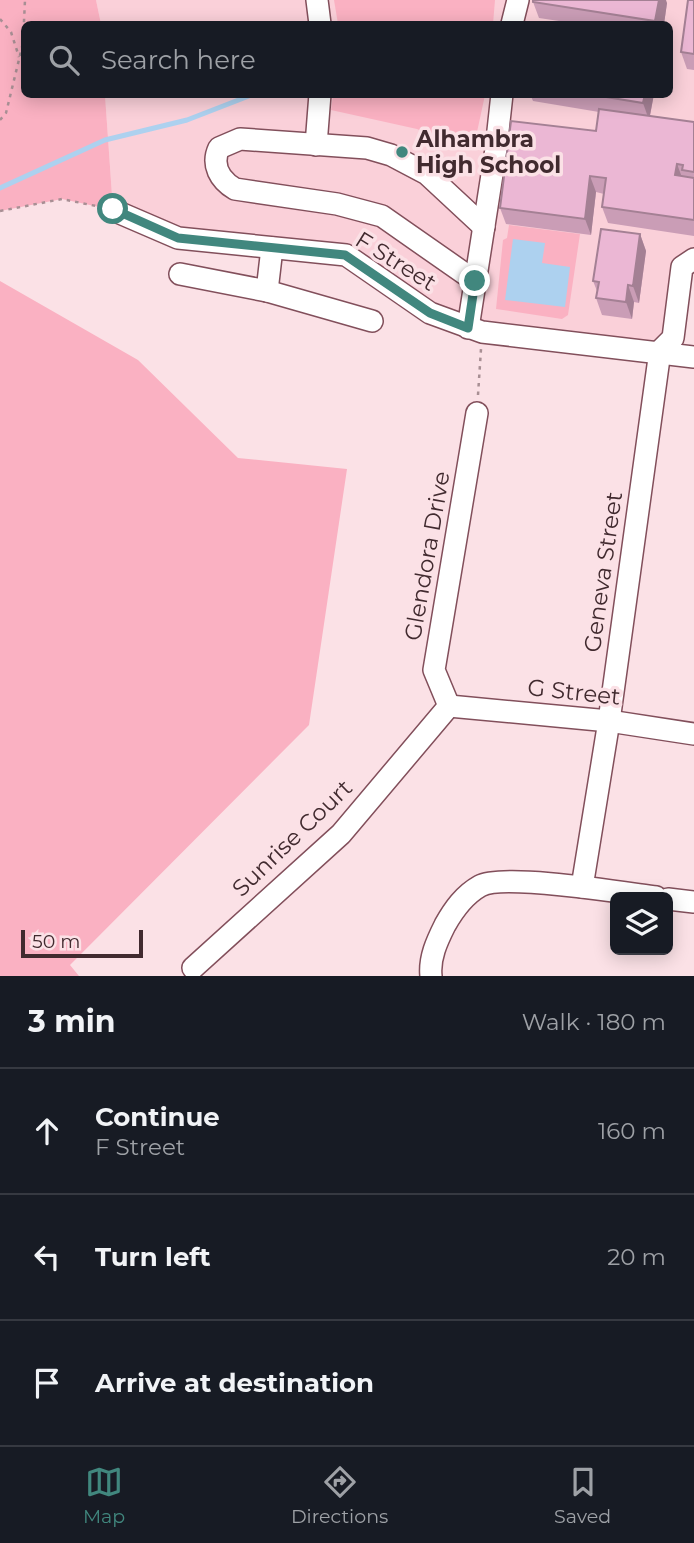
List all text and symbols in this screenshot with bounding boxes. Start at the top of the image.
search box [21,21,673,98]
icon: search [45,41,83,79]
text: Search here [101,44,256,76]
place label: Alhambra High School [415,125,561,179]
marker: Alhambra High School [394,144,410,160]
route start [97,193,128,224]
street label: F Street [350,225,442,297]
route end [459,265,490,296]
street label: Glendora Drive [398,469,456,643]
street label: Geneva Street [578,490,628,654]
street label: G Street [526,673,622,711]
street label: Sunrise Court [226,774,358,902]
map controls [610,892,673,955]
button: layers [610,892,673,955]
scale bar [21,927,144,959]
text: 50 m [32,930,80,953]
text: 3 min [28,1003,115,1040]
text: Walk · 180 m [522,1008,666,1036]
text: Continue [95,1101,220,1133]
icon: ahead [28,1112,66,1150]
text: 160 m [598,1117,666,1145]
text: F Street [95,1133,185,1161]
icon: left [28,1238,66,1276]
text: Turn left [95,1241,211,1273]
text: 20 m [607,1243,666,1271]
icon: arrive [28,1364,66,1402]
text: Arrive at destination [95,1367,374,1399]
tab: Map [83,1463,125,1528]
tab: Directions [291,1463,388,1528]
tab: Saved [554,1463,611,1528]

